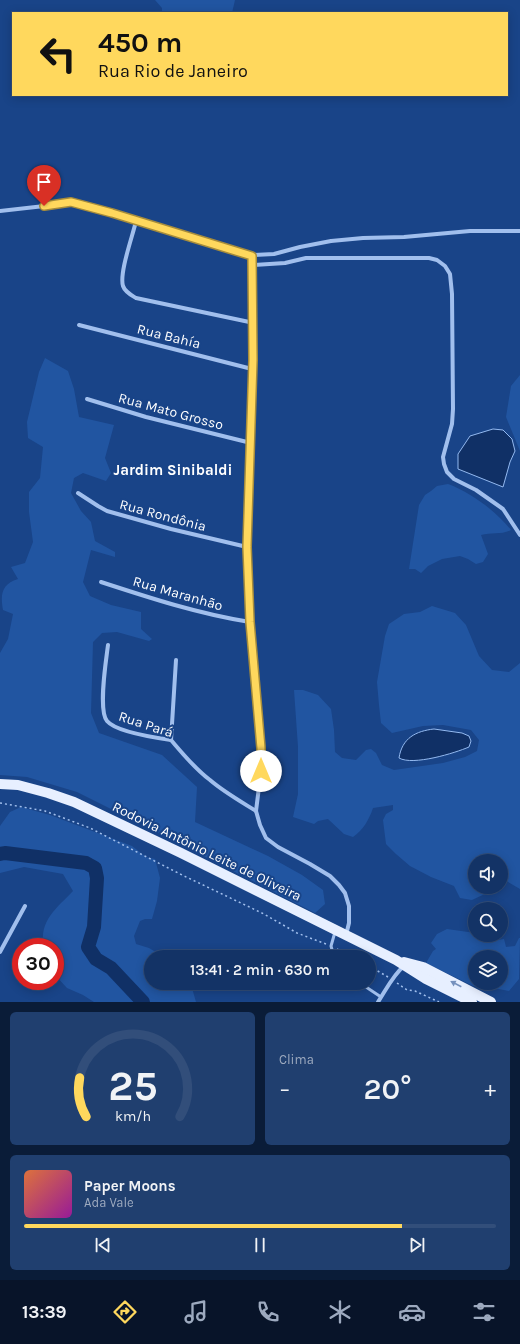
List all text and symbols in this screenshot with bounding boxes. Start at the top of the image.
text: 450 m [98,26,182,59]
icon: left [32,28,84,80]
text: Rua Rio de Janeiro [98,60,248,82]
pin [27,165,61,206]
icon: arrive [33,171,55,193]
street label: Rua Bahía [135,320,202,353]
street label: Rua Mato Grosso [117,389,225,434]
district label: Jardim Sinibaldi [114,461,232,479]
street label: Rua Rondônia [118,496,208,535]
street label: Rua Maranhão [131,573,225,614]
street label: Rua Pará [116,708,175,741]
position arrow [240,750,282,792]
street label: Rodovia Antônio Leite de Oliveira [109,798,304,905]
map controls [468,854,508,990]
button: sound [468,854,508,894]
button: search [468,902,508,942]
speed limit sign: 30 [12,938,64,990]
button: layers [468,950,508,990]
text: 13:41 · 2 min · 630 m [190,961,330,979]
one-way arrow [450,981,462,987]
text: Clima [279,1052,314,1067]
text: 25 [108,1061,157,1109]
text: 20° [364,1071,411,1107]
text: − [279,1076,291,1102]
text: + [484,1076,496,1102]
text: km/h [114,1107,151,1124]
text: Paper Moons [84,1177,176,1195]
text: Ada Vale [84,1195,134,1210]
icon: previous [92,1234,114,1256]
icon: pause [249,1234,271,1256]
icon: next [406,1234,428,1256]
icon: directions [111,1298,139,1326]
icon: music [182,1298,210,1326]
icon: phone [254,1298,282,1326]
icon: climate [326,1298,354,1326]
icon: car [398,1298,426,1326]
icon: filters [470,1298,498,1326]
text: 13:39 [22,1301,67,1323]

